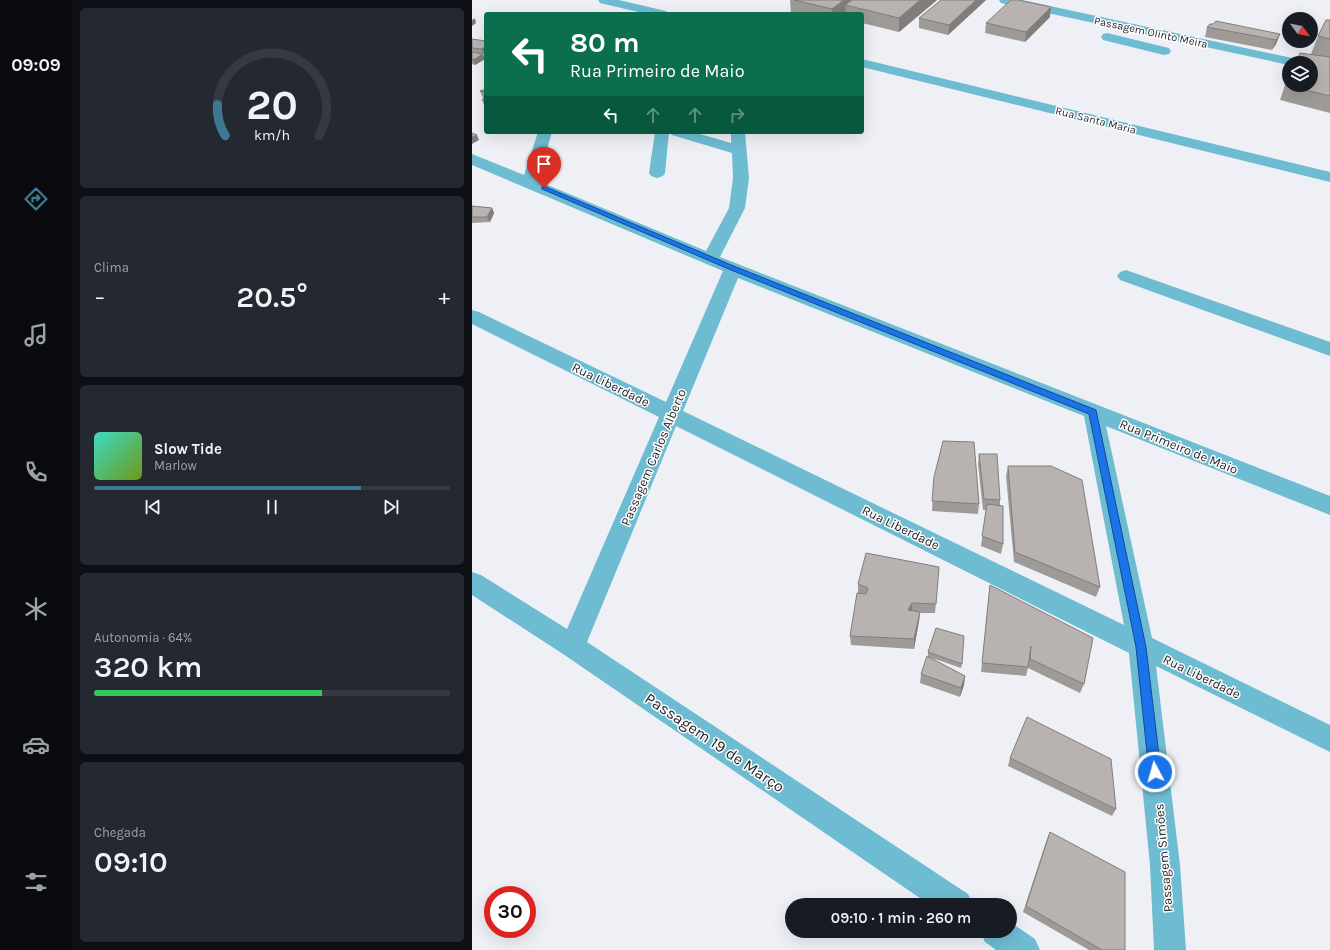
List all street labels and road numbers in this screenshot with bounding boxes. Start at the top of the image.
street label: Passagem Olinto Meira [1093,14,1209,51]
street label: Rua Santa Maria [1054,104,1138,137]
street label: Rua Liberdade [570,359,652,410]
street label: Passagem Carlos Alberto [618,387,689,528]
street label: Rua Primeiro de Maio [1118,416,1240,477]
street label: Rua Liberdade [860,502,942,553]
street label: Rua Liberdade [1161,651,1243,702]
street label: Passagem 19 de Março [641,689,788,796]
street label: Passagem Simões [1151,803,1176,913]

